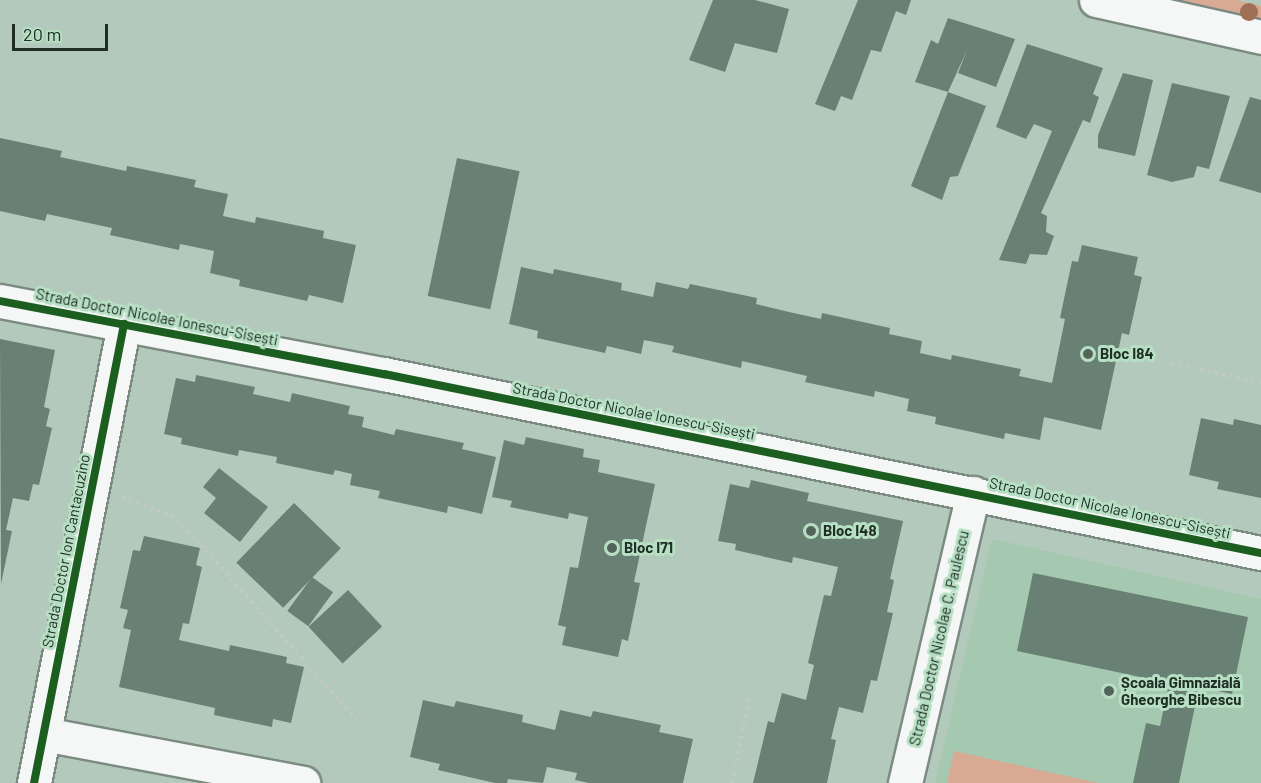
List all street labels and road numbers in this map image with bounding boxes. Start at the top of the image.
street label: Strada Doctor Nicolae Ionescu-Sisești [34,285,280,349]
street label: Strada Doctor Nicolae Ionescu-Sisești [511,379,757,443]
street label: Strada Doctor Ion Cantacuzino [38,453,94,649]
street label: Strada Doctor Nicolae Ionescu-Sisești [988,474,1232,542]
street label: Strada Doctor Nicolae C. Paulescu [905,529,973,747]

